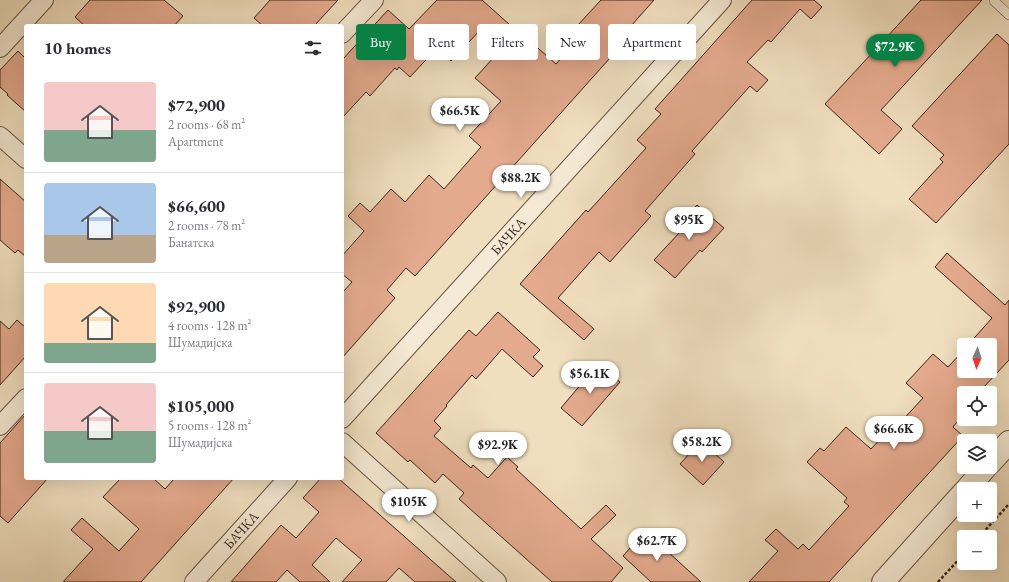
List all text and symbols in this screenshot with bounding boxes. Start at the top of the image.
chip: Buy [356,24,406,60]
chip: Rent [414,24,469,60]
chip: Filters [477,24,538,60]
chip: New [546,24,600,60]
chip: Apartment [608,24,696,60]
pin: $72.9K [862,34,928,68]
text: 10 homes [44,37,111,59]
icon: filters [302,37,324,59]
text: $72.9K [875,38,915,55]
text: $72,900 [168,94,225,116]
icon: home [76,98,124,146]
pin: $66.5K [427,98,493,132]
text: $66.5K [440,102,480,119]
text: 2 rooms · 68 m² [168,116,245,133]
text: Apartment [168,133,223,150]
pin: $88.2K [488,165,554,199]
text: $88.2K [501,169,541,186]
text: $66,600 [168,195,225,217]
icon: home [76,199,124,247]
pin: $95K [665,207,713,241]
text: $95K [674,211,704,228]
street label: БАЧКА [486,213,530,259]
text: 2 rooms · 78 m² [168,217,245,234]
text: Банатска [168,234,214,251]
text: $92,900 [168,295,225,317]
icon: home [76,299,124,347]
text: 4 rooms · 128 m² [168,317,252,334]
text: Шумадијска [168,334,232,351]
north arrow [957,338,997,378]
map controls [957,338,997,570]
pin: $56.1K [557,361,623,395]
text: $56.1K [570,365,610,382]
button: locate [957,386,997,426]
text: $105,000 [168,395,234,417]
icon: home [76,399,124,447]
pin: $66.6K [861,416,927,450]
text: 5 rooms · 128 m² [168,417,252,434]
text: $66.6K [874,420,914,437]
pin: $58.2K [669,429,735,463]
pin: $92.9K [465,432,531,466]
text: $58.2K [682,433,722,450]
text: Шумадијска [168,434,232,451]
button: layers [957,434,997,474]
text: $92.9K [478,436,518,453]
button: + [957,482,997,522]
pin: $105K [381,489,437,523]
text: $105K [391,493,427,510]
street label: БАЧКА [219,507,263,553]
pin: $62.7K [624,528,690,562]
button: − [957,530,997,570]
text: $62.7K [637,532,677,549]

